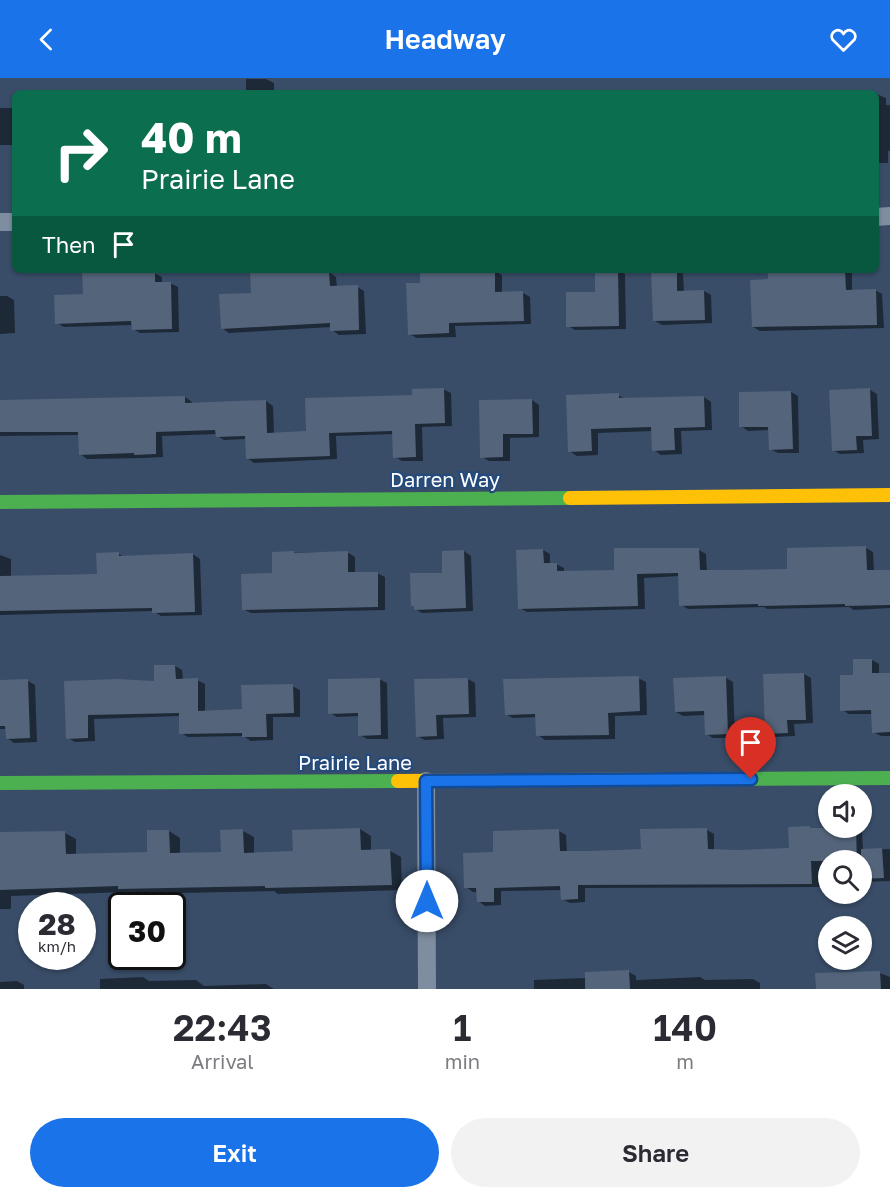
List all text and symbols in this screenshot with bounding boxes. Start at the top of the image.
icon: back [30,23,63,56]
text: Headway [384,23,506,55]
icon: heart [827,23,860,56]
text: 40 m [141,112,242,162]
icon: right [42,114,120,192]
text: Prairie Lane [141,163,295,195]
icon: arrive [107,228,140,261]
text: Then [42,231,95,258]
street label: Darren Way [390,467,500,491]
pin [725,717,776,779]
icon: arrive [734,726,767,759]
street label: Prairie Lane [298,750,412,774]
map controls [818,784,872,970]
button: sound [818,784,872,838]
button: search [818,850,872,904]
position arrow [395,869,459,933]
speed limit sign: 30 [108,892,186,970]
text: 28 [38,906,76,942]
button: layers [818,916,872,970]
text: km/h [38,937,76,955]
text: 22:43 [173,1006,272,1049]
text: 1 [453,1006,472,1049]
text: 140 [653,1006,717,1049]
text: Arrival [191,1049,254,1073]
text: min [445,1049,480,1073]
text: m [676,1049,694,1073]
button: Exit [30,1118,439,1187]
button: Share [451,1118,860,1187]

